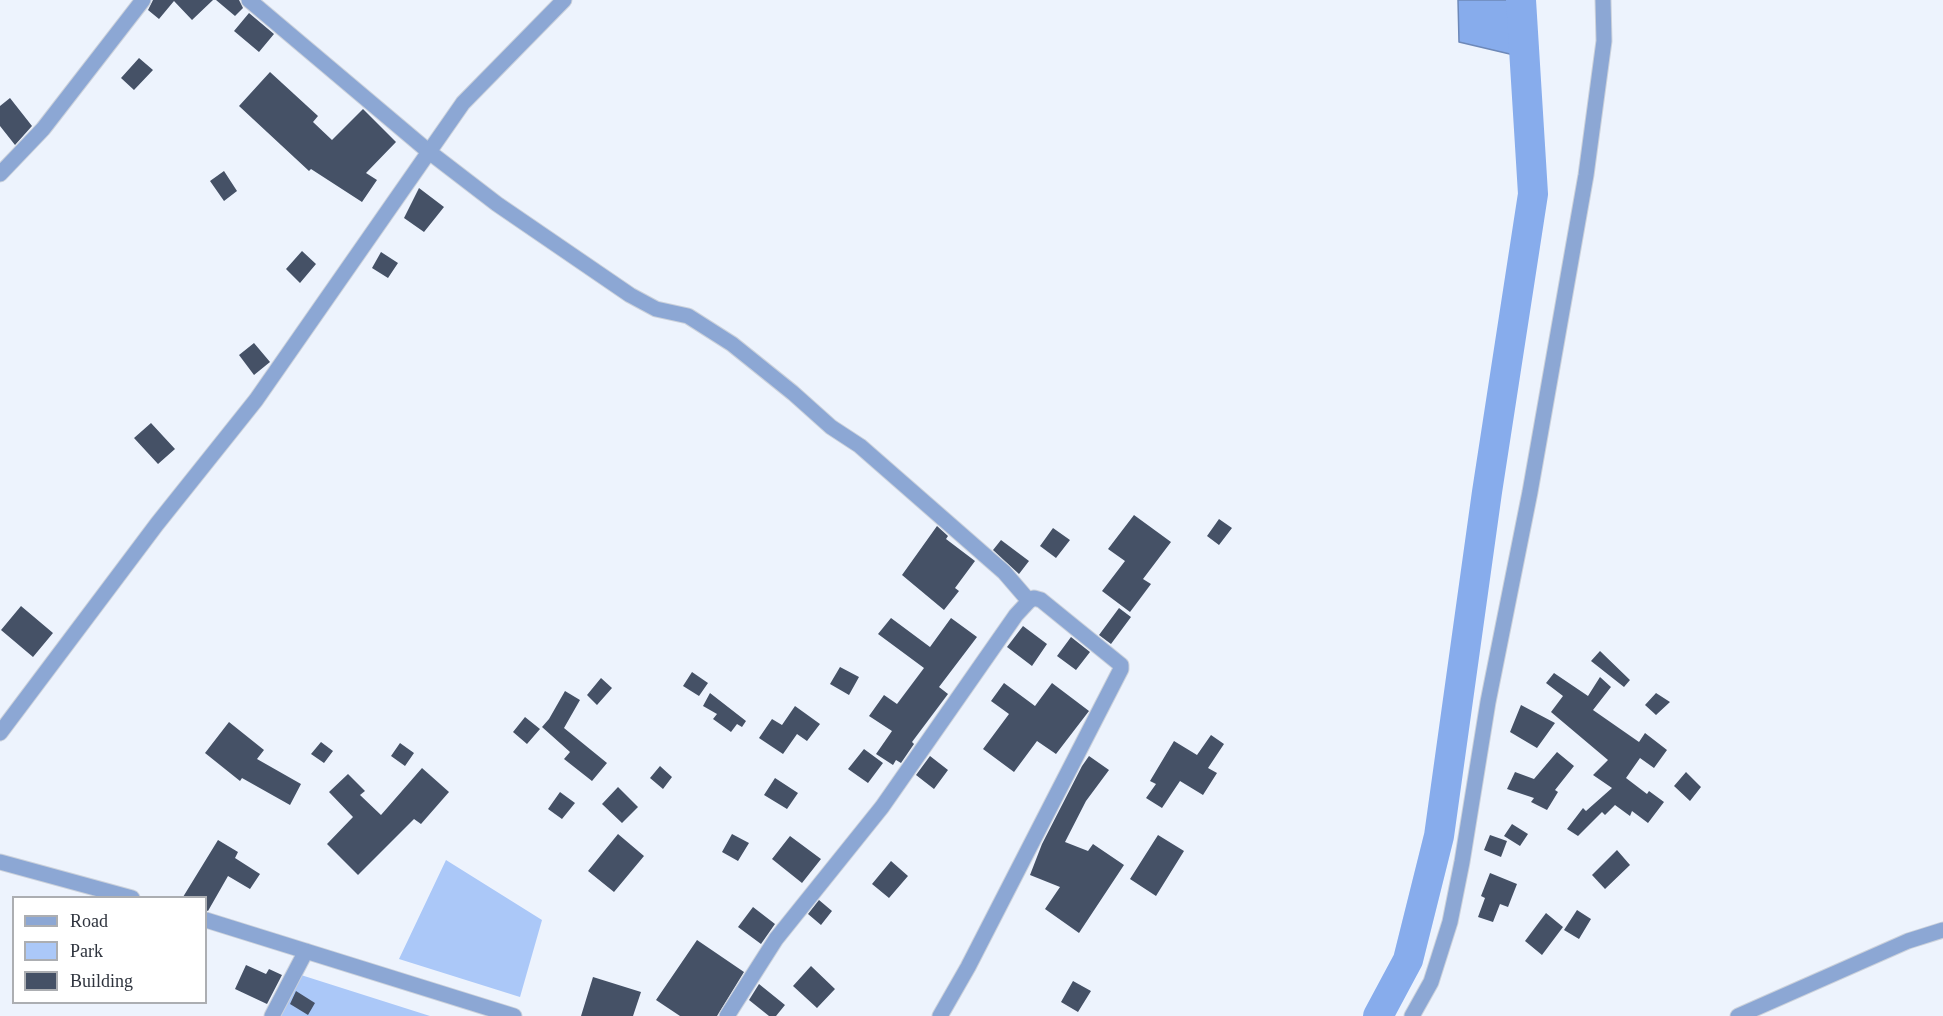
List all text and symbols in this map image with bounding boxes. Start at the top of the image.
legend [12,896,207,1004]
text: Road [70,911,108,931]
text: Park [70,941,103,961]
text: Building [70,971,133,991]

